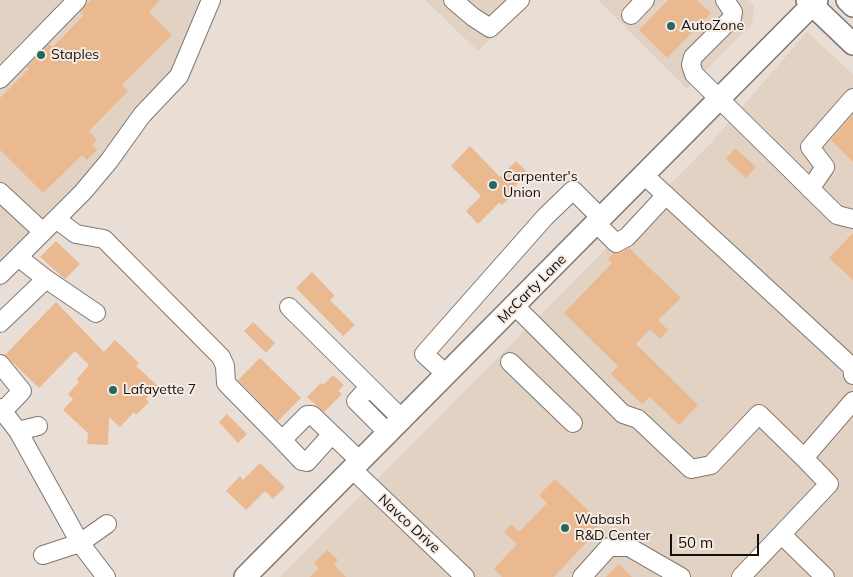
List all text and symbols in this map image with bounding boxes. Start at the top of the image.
place label: AutoZone [681,18,744,34]
marker: AutoZone [665,20,677,32]
place label: Staples [51,47,99,63]
marker: Staples [35,49,47,61]
place label: Carpenter's Union [503,169,578,202]
marker: Carpenter's Union [487,179,499,191]
street label: McCarty Lane [494,251,570,327]
place label: Lafayette 7 [123,382,196,398]
marker: Lafayette 7 [107,384,119,396]
street label: Navco Drive [375,491,443,557]
place label: Wabash R&D Center [575,512,651,544]
marker: Wabash R&D Center [559,522,571,534]
scale bar [673,524,762,556]
text: 50 m [678,533,713,552]

